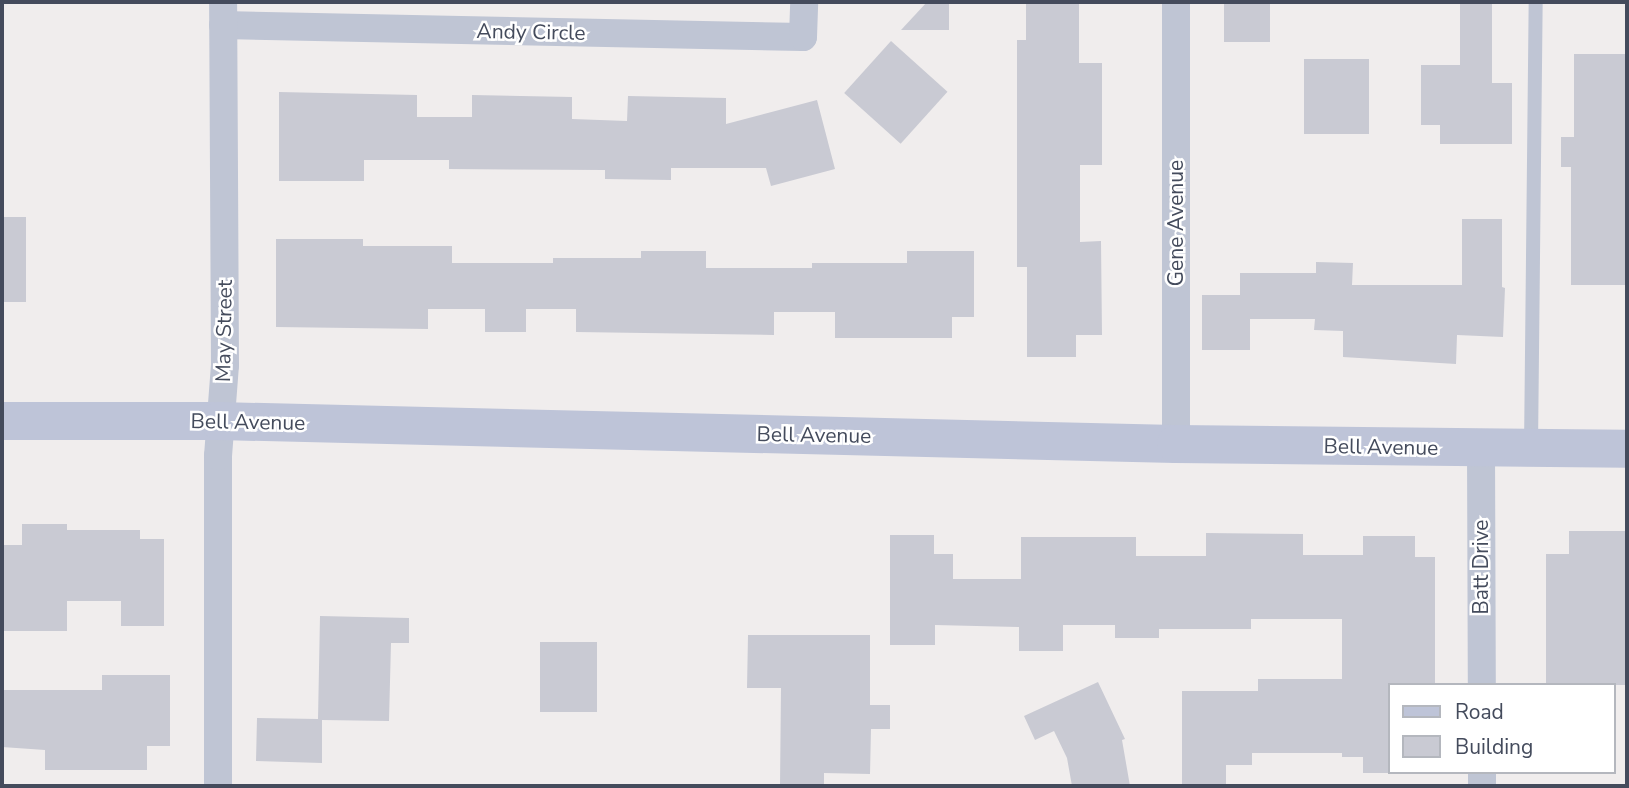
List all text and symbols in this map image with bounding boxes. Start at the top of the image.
street label: Andy Circle [476,18,586,46]
street label: Gene Avenue [1163,160,1189,286]
street label: May Street [211,280,237,382]
street label: Bell Avenue [190,408,306,436]
street label: Bell Avenue [756,421,872,449]
street label: Bell Avenue [1323,433,1439,461]
street label: Batt Drive [1468,520,1494,614]
legend [1388,683,1615,774]
text: Road [1455,698,1504,726]
text: Building [1455,733,1533,761]

